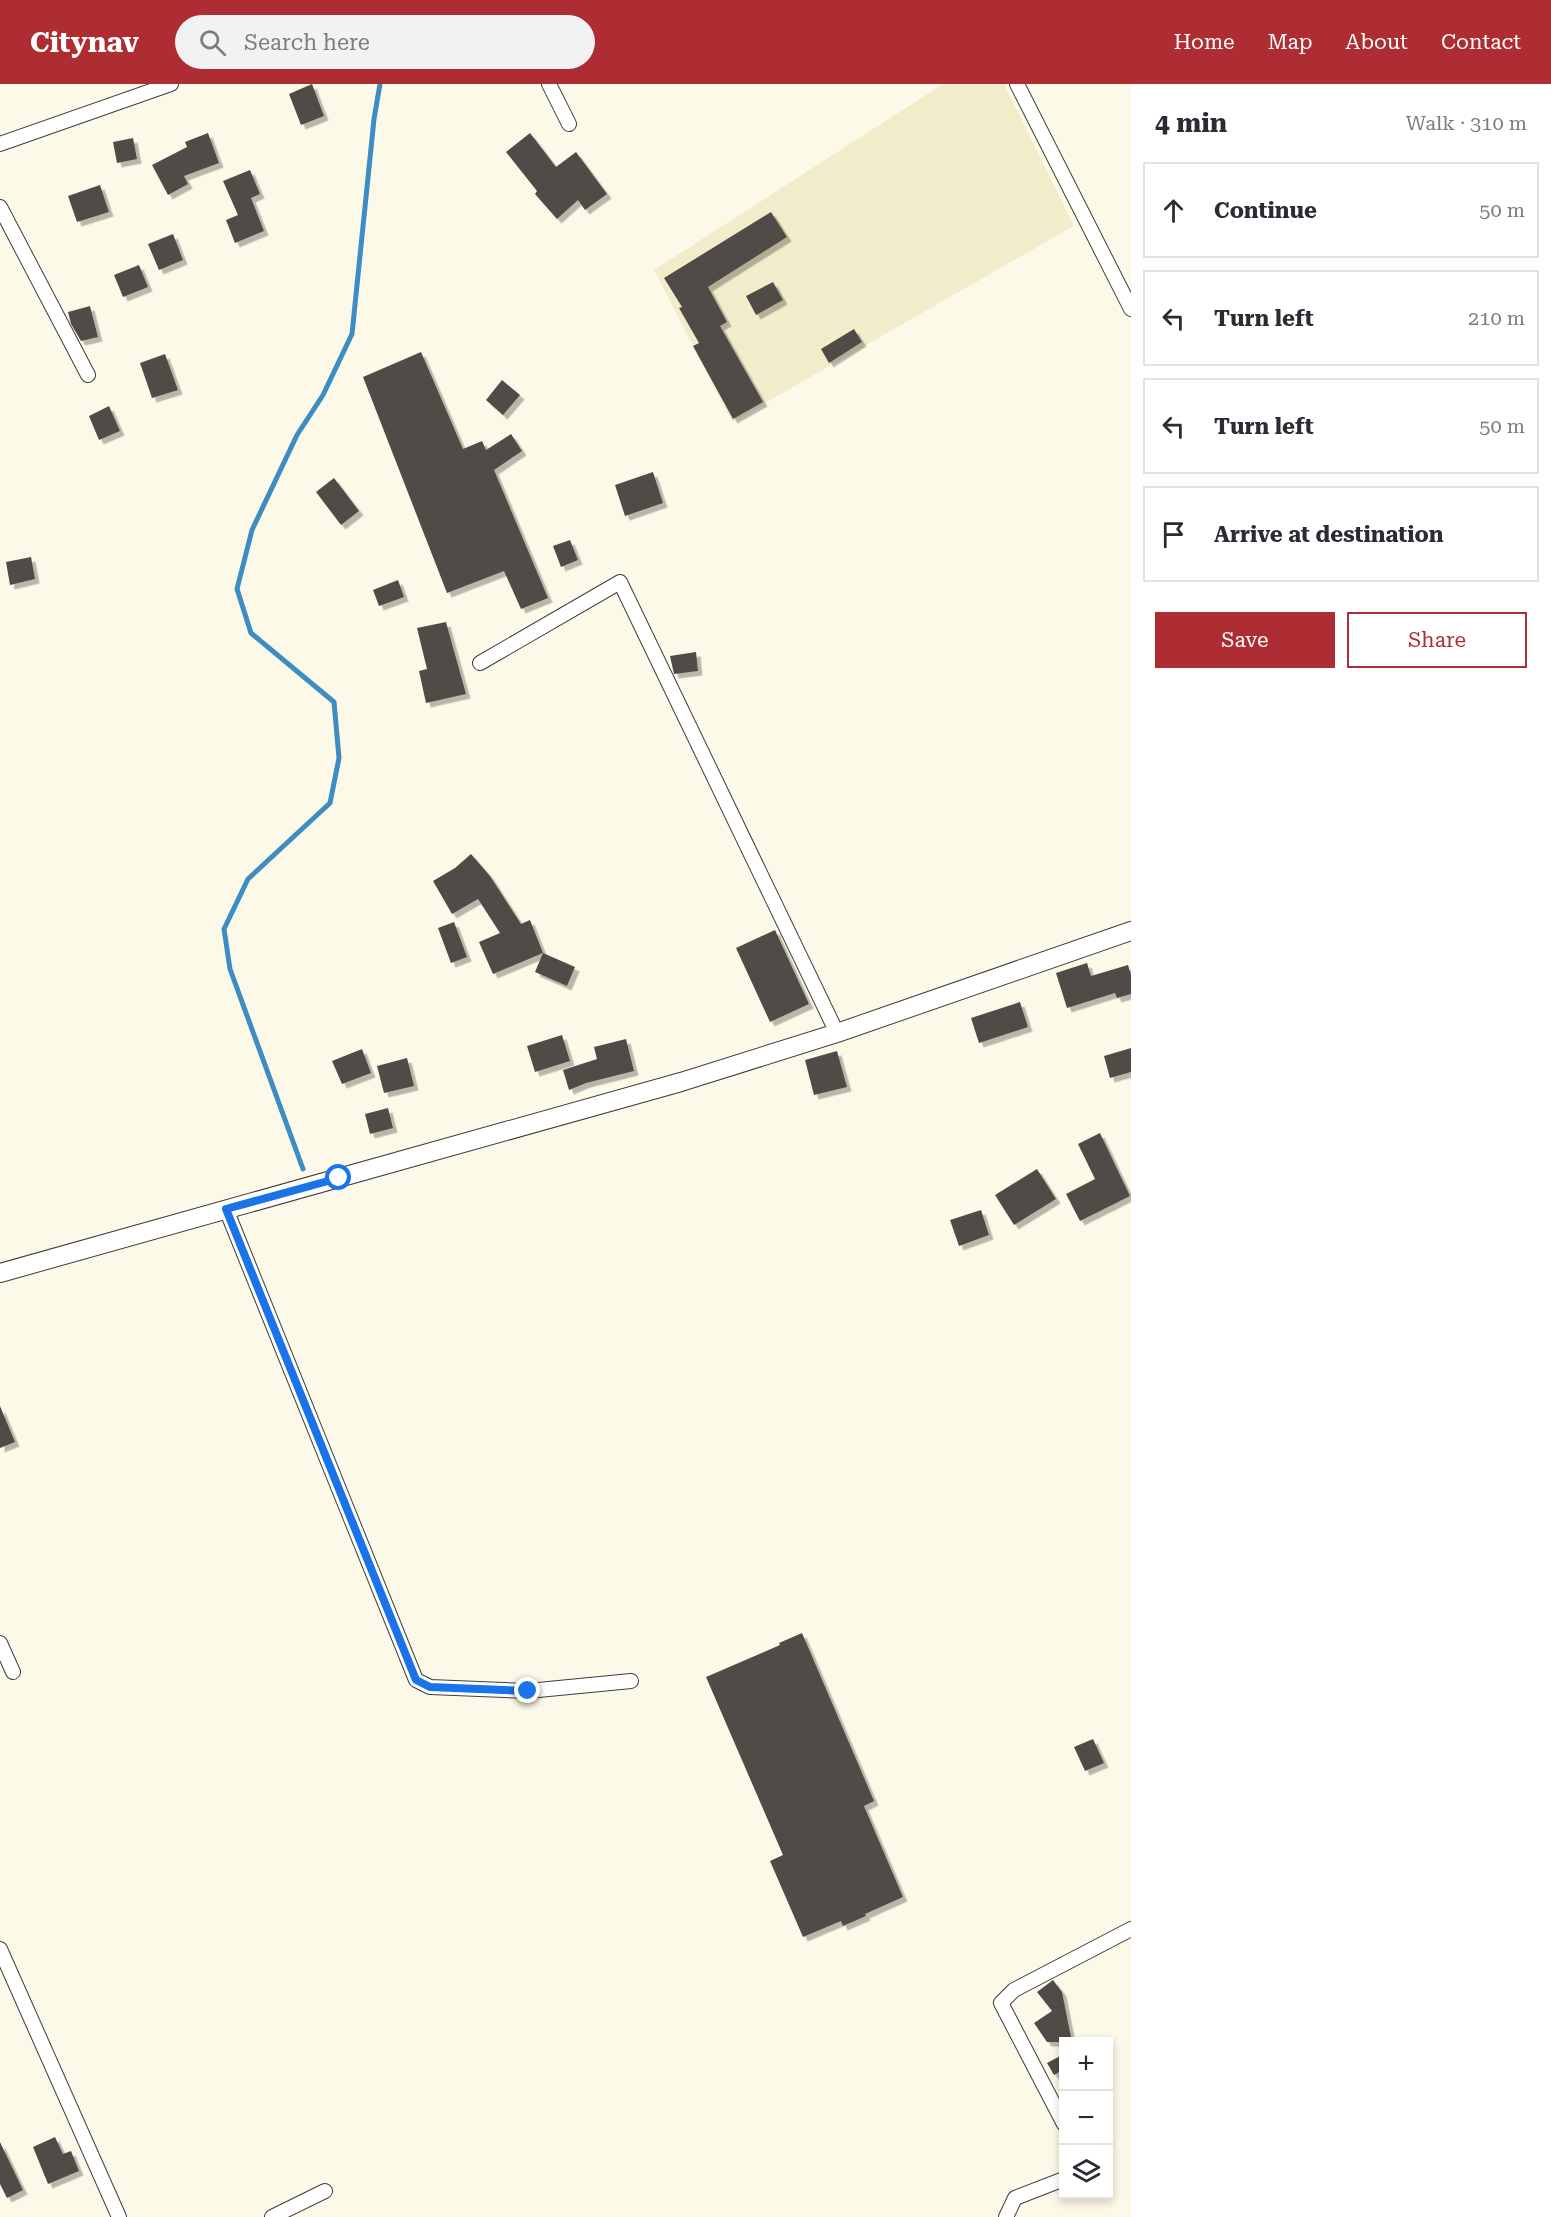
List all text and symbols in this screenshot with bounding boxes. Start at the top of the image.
search box [175,15,595,69]
text: Citynav [30,26,139,59]
icon: search [196,26,229,59]
text: Search here [244,30,370,55]
text: Home [1174,30,1235,54]
text: Map [1268,30,1313,54]
text: About [1346,30,1408,54]
text: Contact [1441,30,1521,54]
text: 4 min [1155,108,1227,138]
text: Walk · 310 m [1406,111,1527,135]
icon: ahead [1157,194,1190,227]
text: Continue [1214,198,1317,223]
text: 50 m [1479,198,1525,222]
icon: left [1157,302,1190,335]
text: Turn left [1214,306,1314,331]
text: 210 m [1468,306,1525,330]
icon: left [1157,410,1190,443]
text: Turn left [1214,414,1314,439]
text: 50 m [1479,414,1525,438]
icon: arrive [1157,518,1190,551]
text: Arrive at destination [1214,522,1443,547]
button: Save [1155,612,1335,668]
button: Share [1347,612,1527,668]
route start [325,1164,351,1190]
route end [514,1677,540,1703]
map controls [1059,2037,1113,2199]
button: + [1059,2037,1113,2091]
button: − [1059,2091,1113,2145]
button: layers [1059,2145,1113,2199]

